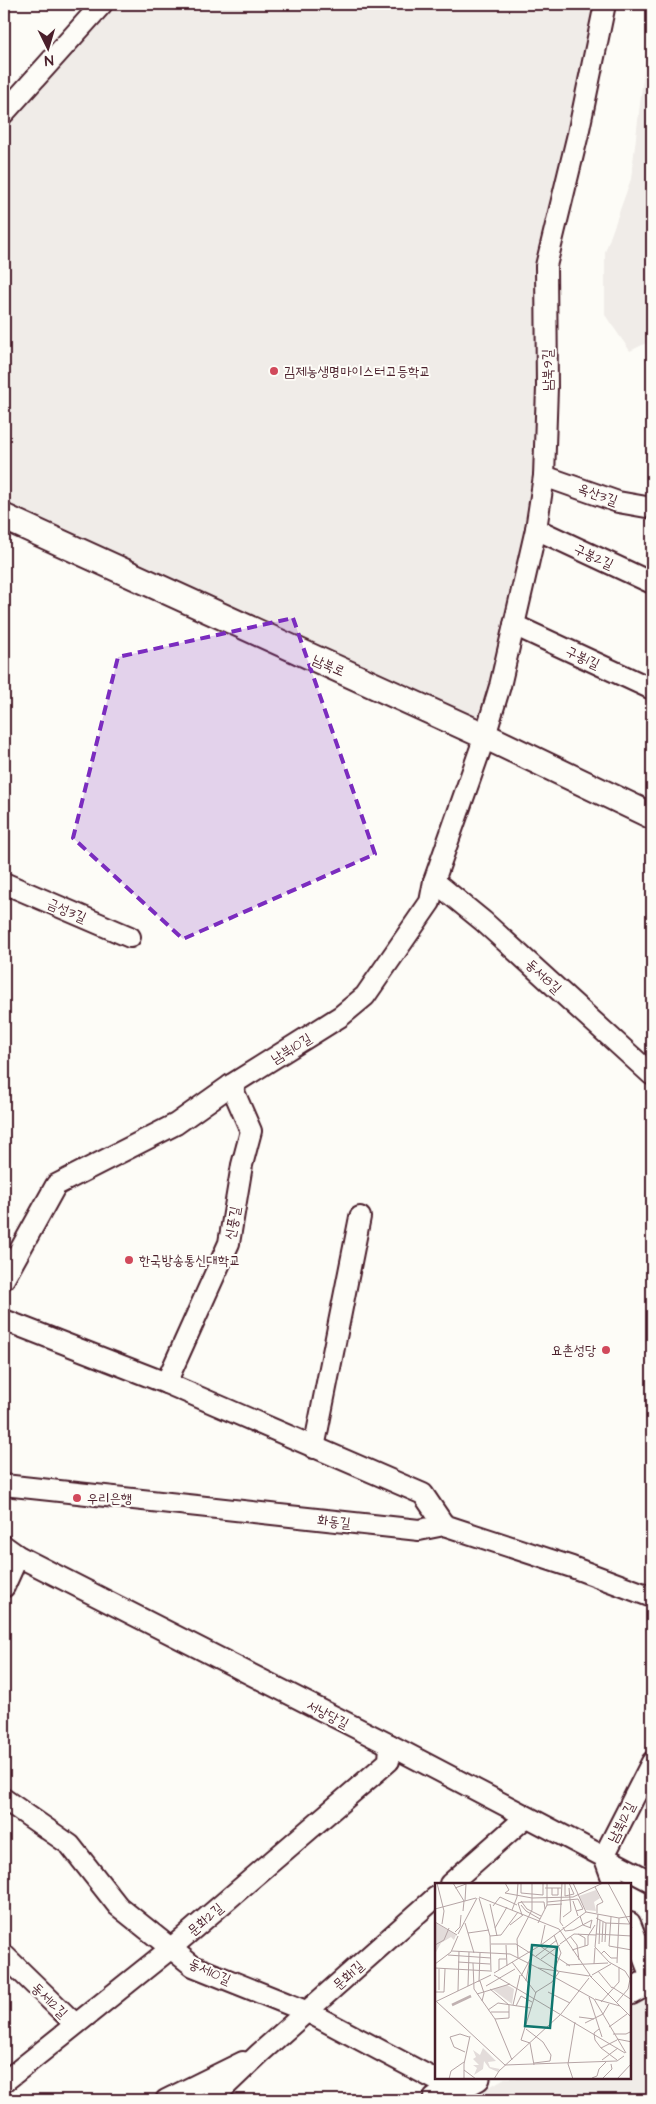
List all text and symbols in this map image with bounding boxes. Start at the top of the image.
north arrow [22,22,72,72]
text: N [44,50,54,70]
street label: 남북9길 [538,348,558,391]
place label: 김제농생명마이스터고등학교 [284,362,430,382]
marker: 김제농생명마이스터고등학교 [268,365,280,377]
street label: 옥산3길 [575,479,621,511]
street label: 구봉2길 [570,539,617,575]
street label: 구봉1길 [562,641,604,675]
street label: 남북로 [309,650,348,682]
street label: 금성3길 [44,894,90,928]
street label: 동서8길 [521,955,566,999]
street label: 남북10길 [267,1028,316,1069]
street label: 신풍길 [220,1204,246,1242]
place label: 한국방송통신대학교 [139,1251,240,1271]
marker: 한국방송통신대학교 [123,1254,135,1266]
place label: 요촌성당 [551,1341,597,1361]
marker: 요촌성당 [600,1344,612,1356]
place label: 우리은행 [87,1489,132,1509]
marker: 우리은행 [71,1492,83,1504]
street label: 화동길 [316,1510,352,1534]
street label: 서낭당길 [303,1696,353,1734]
street label: 남북12길 [603,1798,641,1846]
inset map [435,1883,631,2079]
street label: 문화2길 [183,1898,229,1941]
street label: 동서10길 [185,1954,235,1990]
street label: 문화1길 [329,1956,369,1995]
street label: 동서12길 [27,1978,72,2024]

